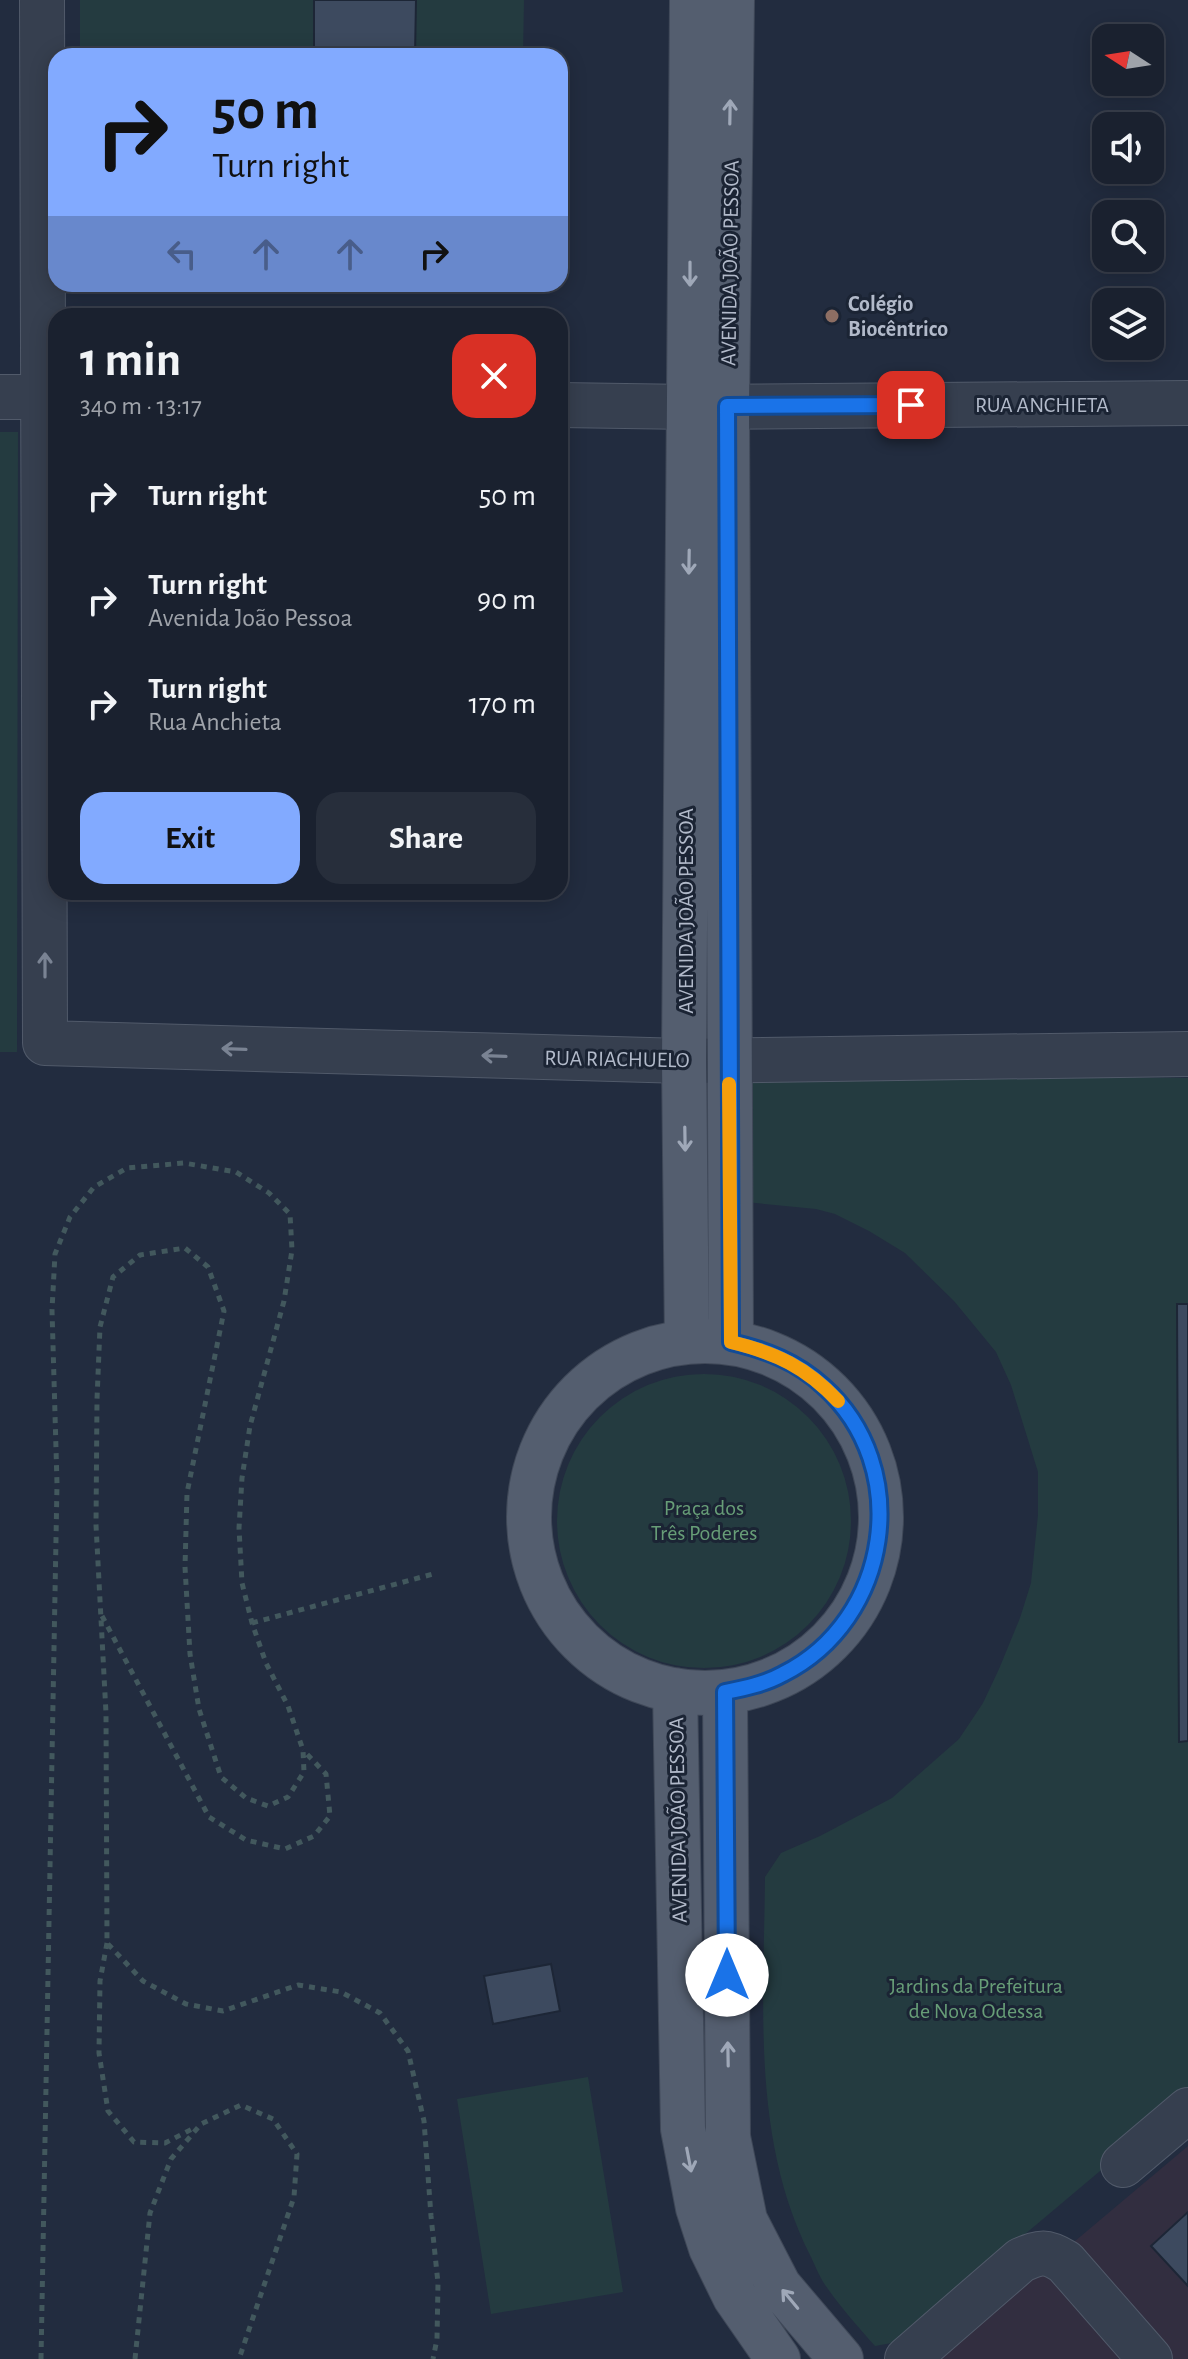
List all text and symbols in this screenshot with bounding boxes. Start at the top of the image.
north arrow [1092,24,1164,96]
map controls [1092,24,1164,360]
icon: right [80,80,184,184]
text: 50 m [212,83,319,139]
one-way arrow [723,99,738,126]
button: sound [1092,112,1164,184]
text: Turn right [212,148,349,184]
street label: AVENIDA JOÃO PESSOA [716,160,743,366]
button: search [1092,200,1164,272]
icon: left [160,232,204,276]
icon: ahead [244,232,288,276]
icon: ahead [328,232,372,276]
icon: right [412,232,456,276]
one-way arrow [683,260,698,287]
button: layers [1092,288,1164,360]
place label: Colégio Biocêntrico [848,293,948,340]
marker: Colégio Biocêntrico [823,307,841,325]
button: close [452,334,536,418]
text: 1 min [80,337,181,385]
pin [877,371,945,439]
icon: arrive [889,383,933,427]
text: 340 m · 13:17 [80,393,202,419]
street label: RUA ANCHIETA [975,394,1109,416]
icon: right [80,474,124,518]
text: Turn right [148,481,267,511]
text: 50 m [479,481,536,511]
one-way arrow [681,548,696,575]
text: Turn right [148,570,267,600]
icon: right [80,578,124,622]
text: 90 m [477,585,536,615]
text: Avenida João Pessoa [148,605,352,631]
text: Turn right [148,674,267,704]
icon: right [80,682,124,726]
text: 170 m [468,689,536,719]
text: Rua Anchieta [148,709,282,735]
button: Exit [80,792,300,884]
button: Share [316,792,536,884]
street label: AVENIDA JOÃO PESSOA [674,808,697,1014]
one-way arrow [37,952,53,979]
one-way arrow [221,1041,248,1056]
street label: RUA RIACHUELO [544,1047,690,1071]
one-way arrow [481,1048,508,1063]
one-way arrow [677,1125,693,1152]
park label: Praça dos Três Poderes [651,1497,757,1544]
street label: AVENIDA JOÃO PESSOA [664,1717,691,1923]
position arrow [685,1933,769,2017]
park label: Jardins da Prefeitura de Nova Odessa [889,1975,1063,2022]
one-way arrow [720,2041,736,2068]
one-way arrow [683,2147,698,2172]
one-way arrow [781,2290,799,2310]

